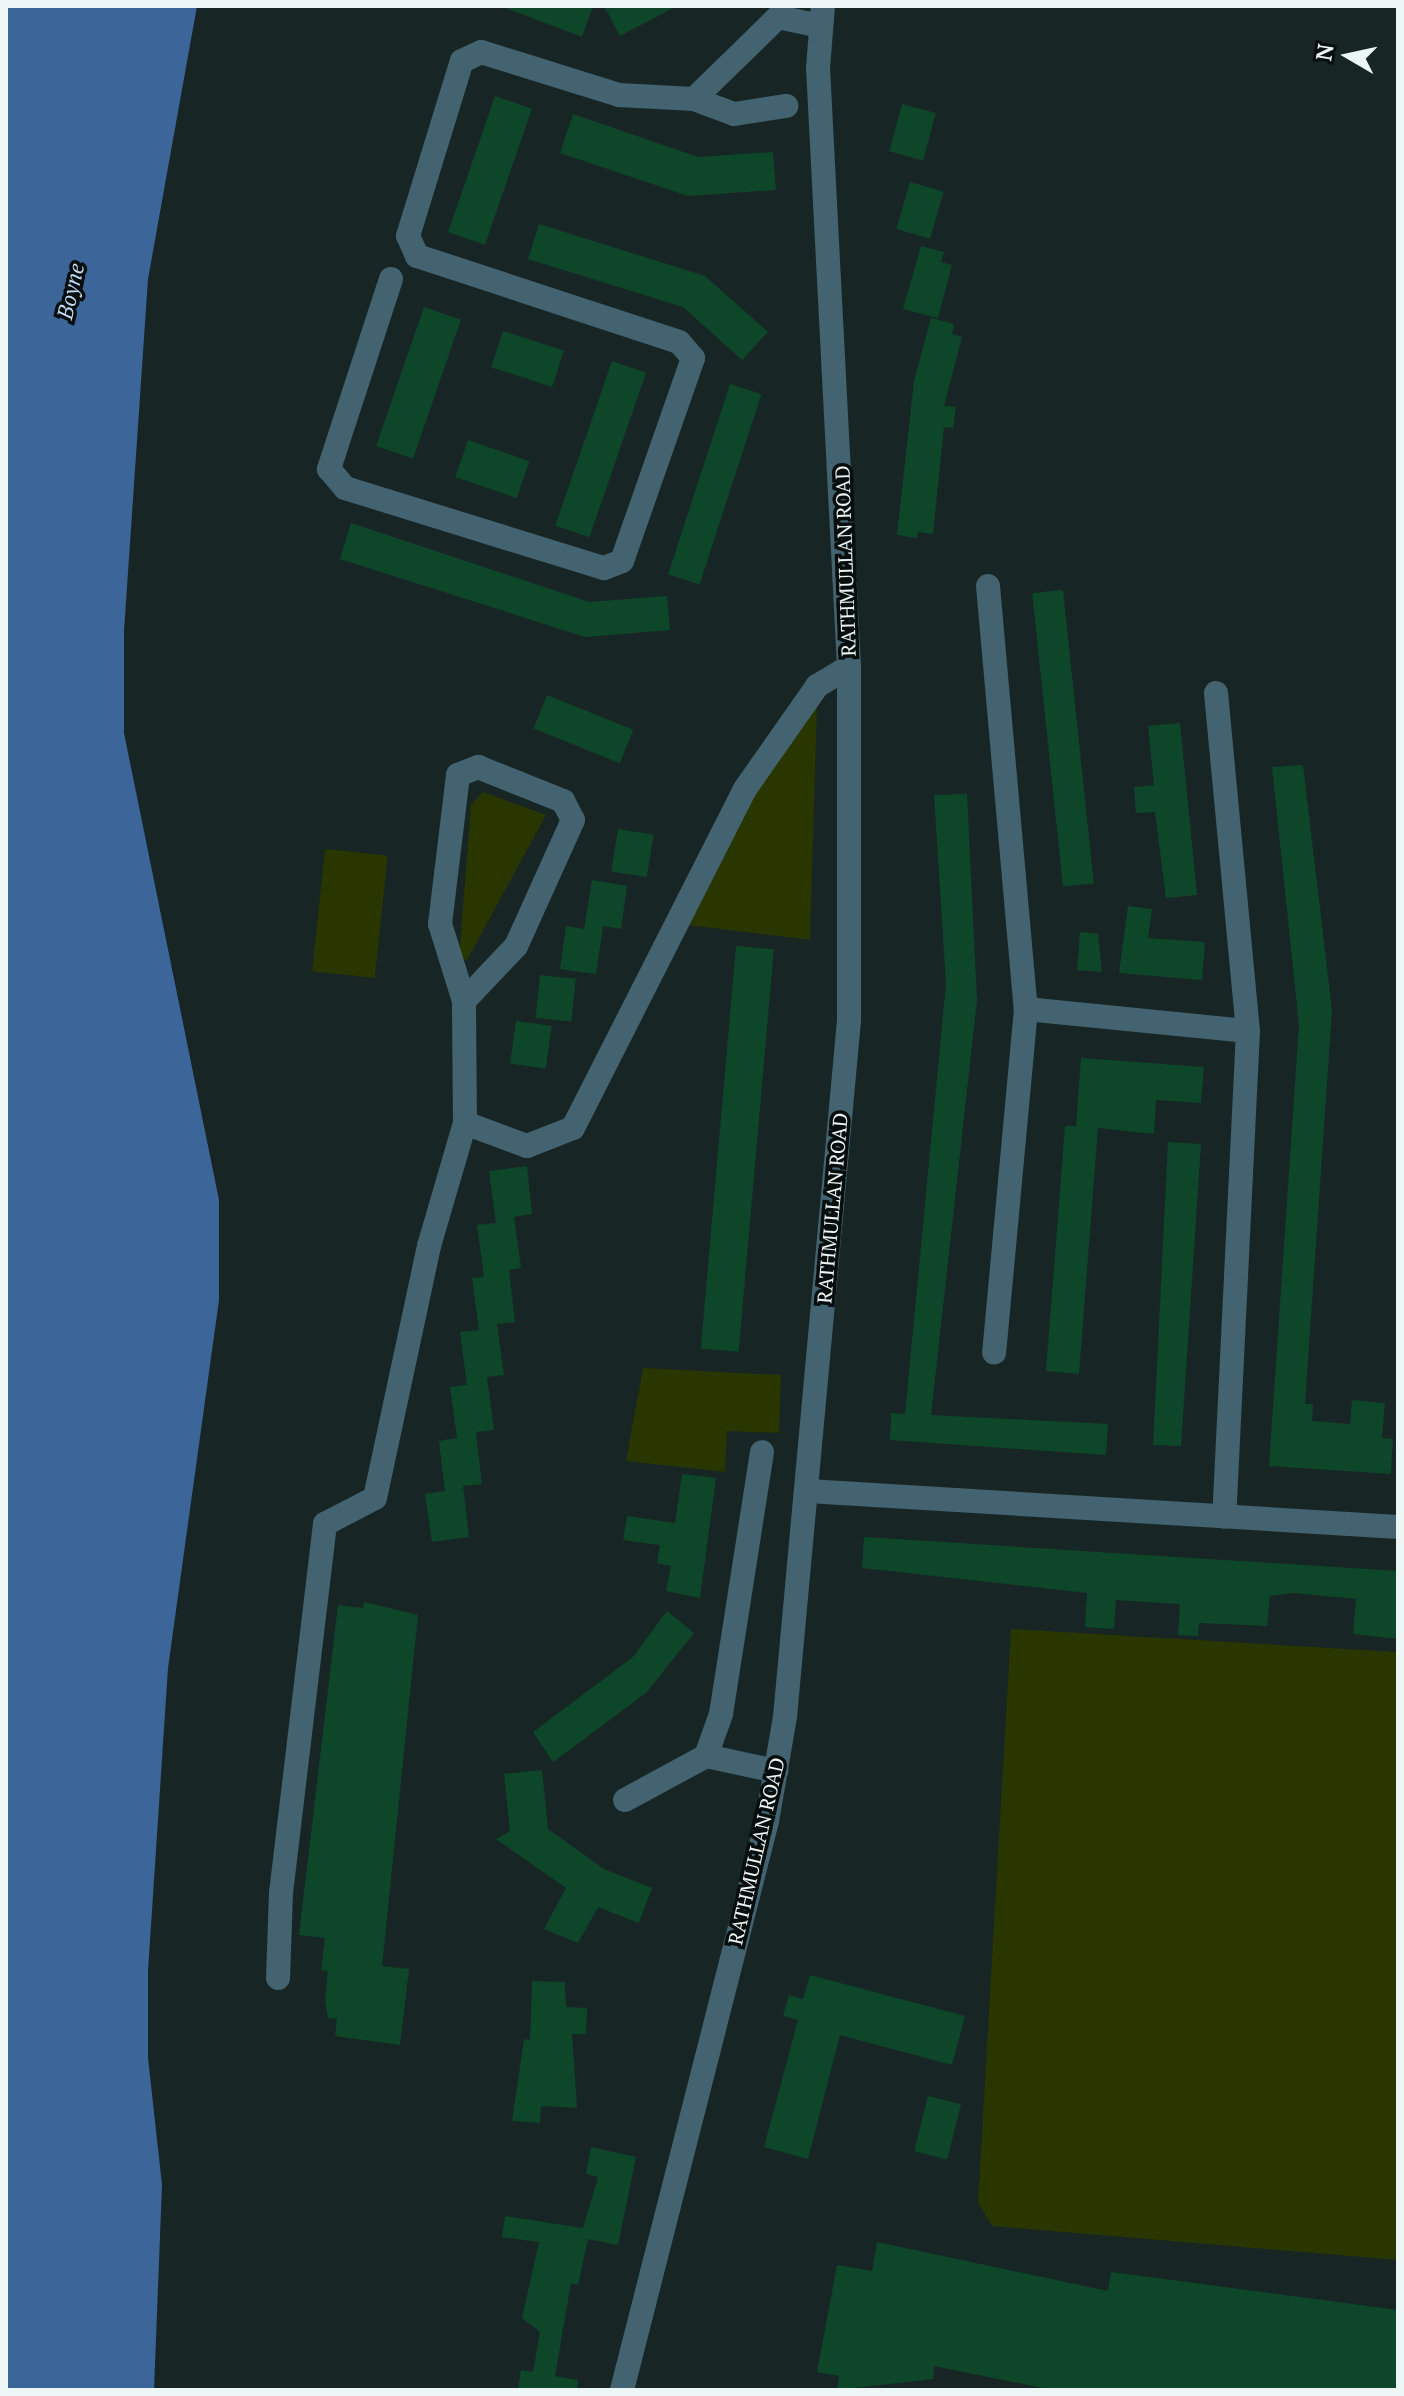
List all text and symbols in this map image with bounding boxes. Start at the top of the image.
north arrow [1308,16,1388,96]
text: N [1308,42,1339,63]
water label: Boyne [51,260,89,322]
street label: RATHMULLAN ROAD [830,465,860,657]
street label: RATHMULLAN ROAD [812,1112,852,1304]
street label: RATHMULLAN ROAD [723,1755,789,1947]

